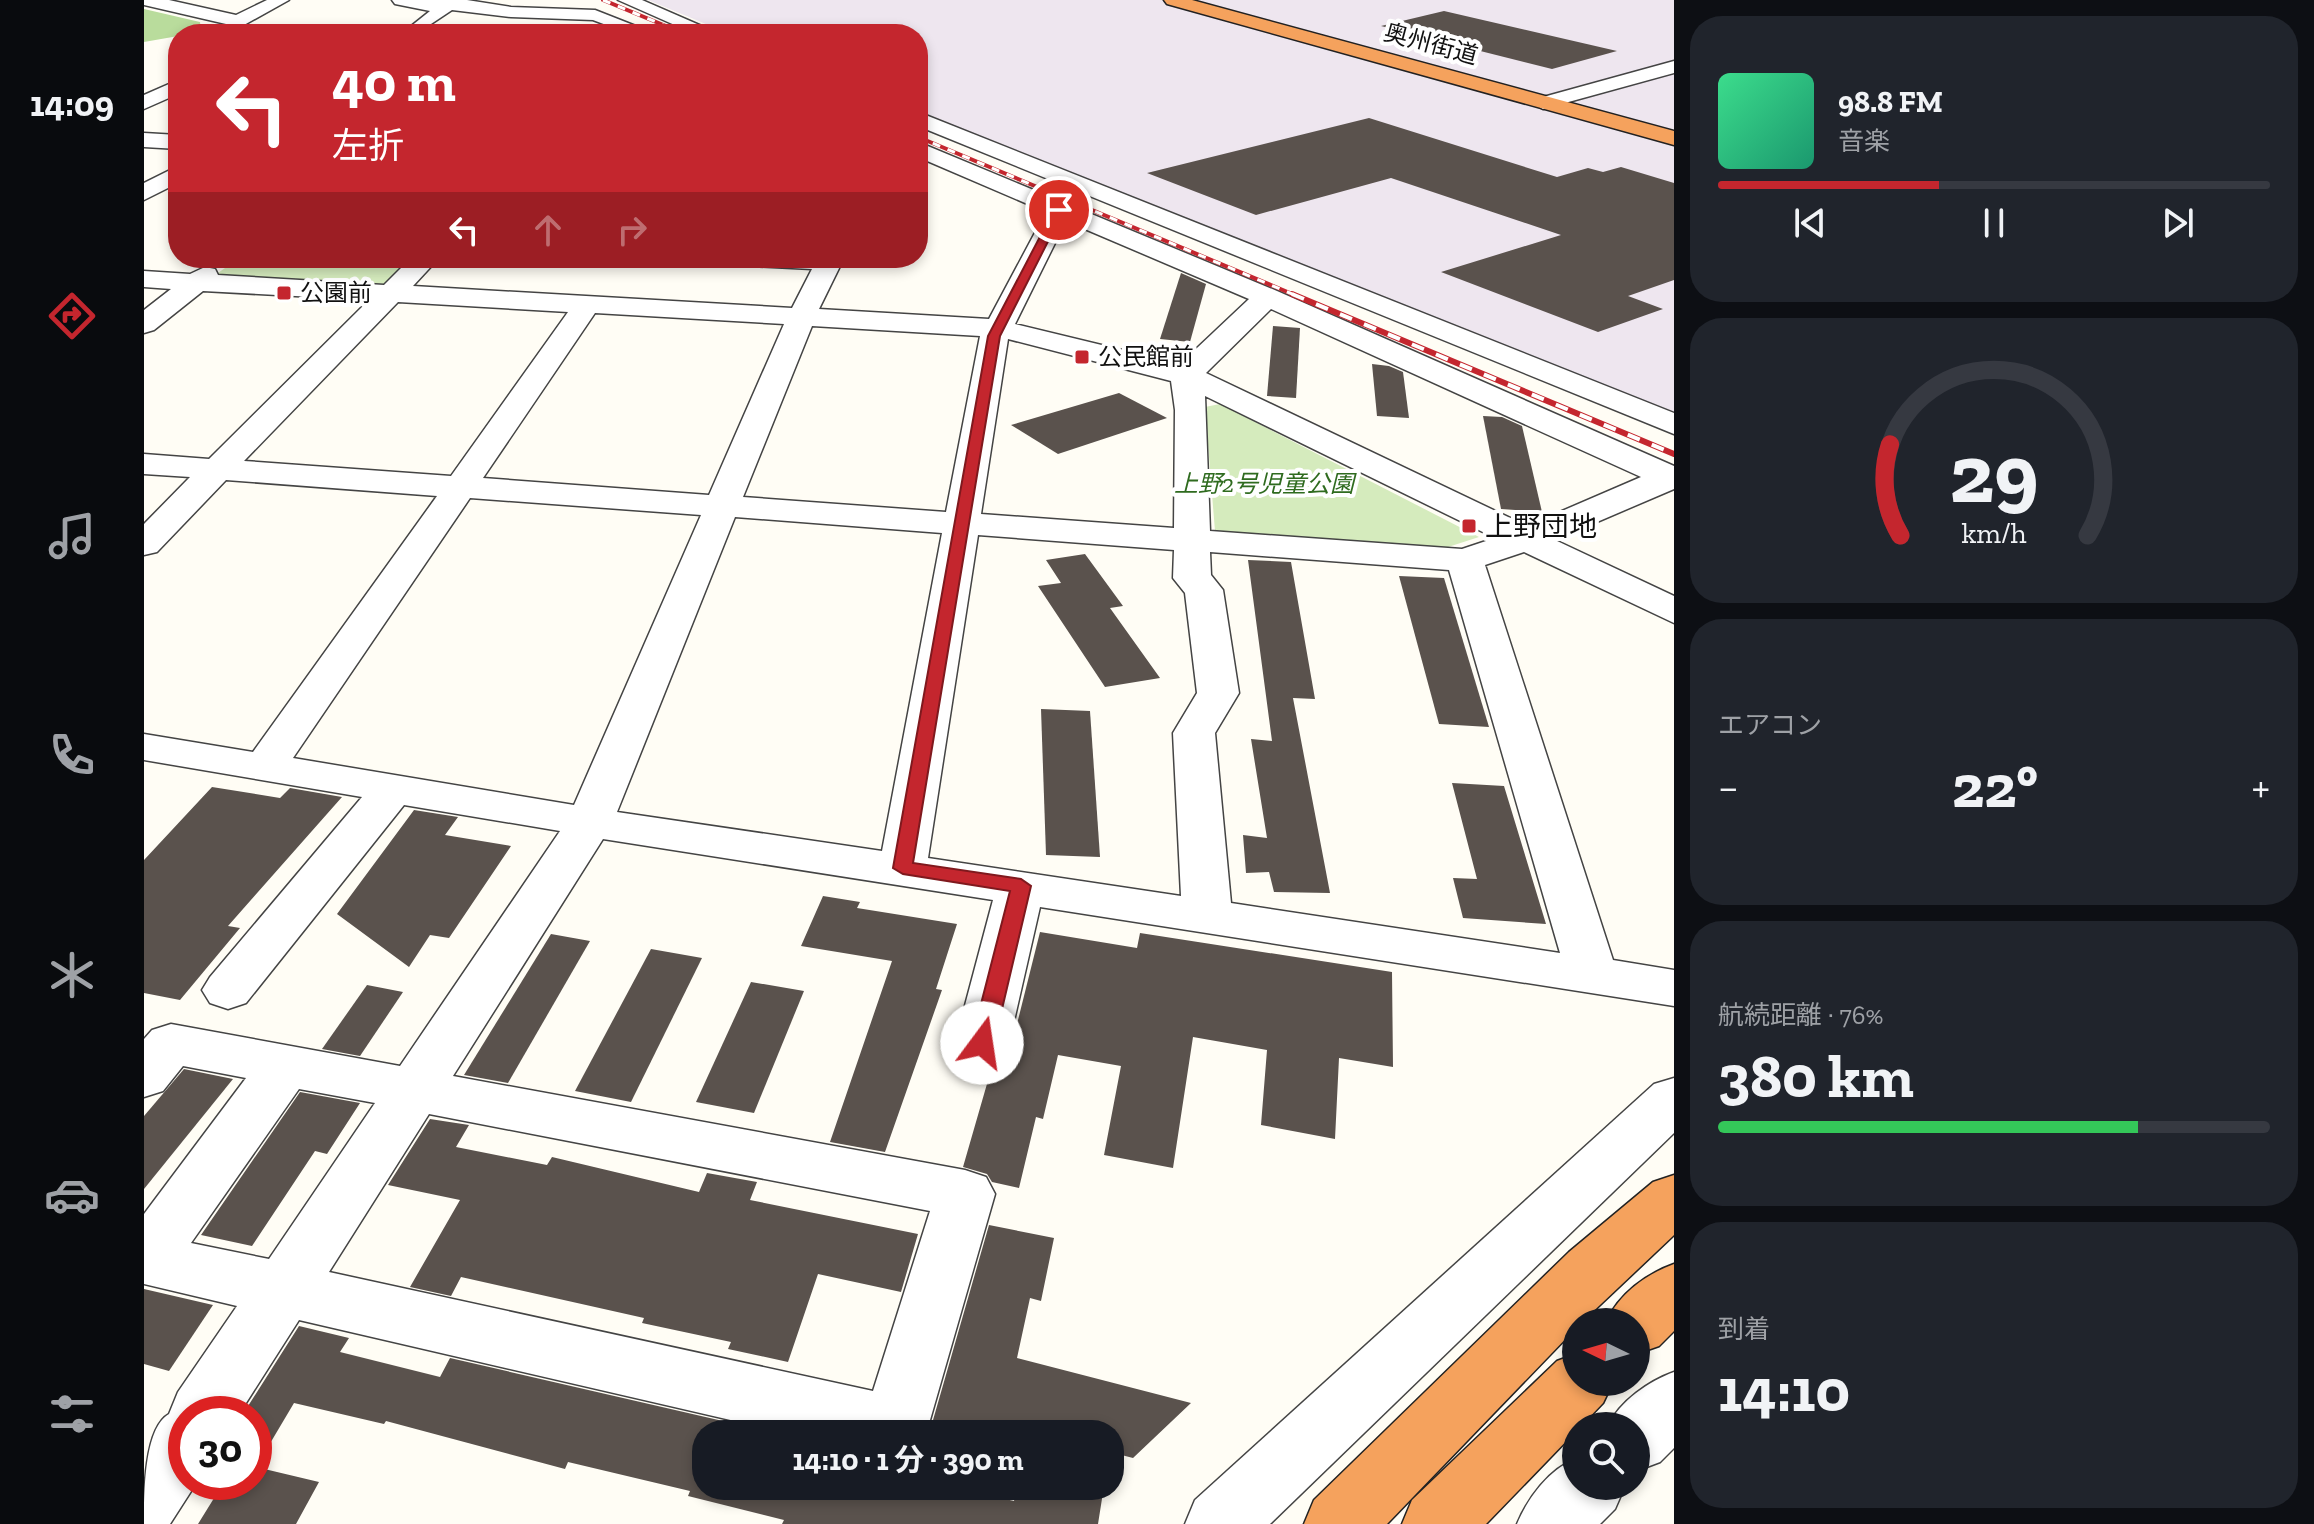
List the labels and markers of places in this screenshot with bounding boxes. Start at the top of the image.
pin [1025,176,1093,244]
place label: 公園前 [300,278,372,307]
marker: 公園前 [275,284,293,302]
place label: 公民館前 [1098,342,1194,371]
marker: 公民館前 [1073,348,1091,366]
place label: 上野団地 [1485,510,1597,543]
marker: 上野団地 [1460,517,1478,535]

